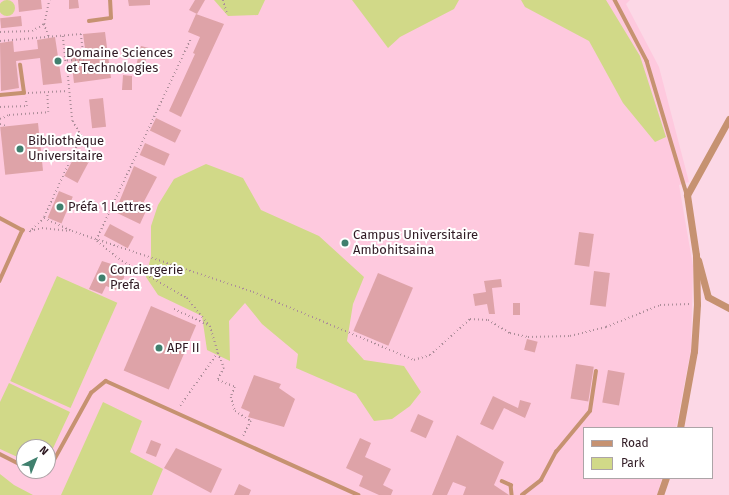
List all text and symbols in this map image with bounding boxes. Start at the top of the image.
place label: Domaine Sciences et Technologies [66,46,173,77]
marker: Domaine Sciences et Technologies [53,56,63,66]
place label: Bibliothèque Universitaire [28,134,104,165]
marker: Bibliothèque Universitaire [15,144,25,154]
place label: Préfa 1 Lettres [68,199,151,215]
marker: Préfa 1 Lettres [55,202,65,212]
place label: Campus Universitaire Ambohitsaina [353,228,478,259]
marker: Campus Universitaire Ambohitsaina [340,238,350,248]
place label: Conciergerie Prefa [110,263,183,294]
marker: Conciergerie Prefa [97,273,107,283]
place label: APF II [167,340,199,356]
marker: APF II [154,343,164,353]
legend [583,427,713,479]
text: Road [621,436,649,450]
north arrow [16,439,56,479]
text: N [37,443,51,458]
text: Park [621,456,645,470]

